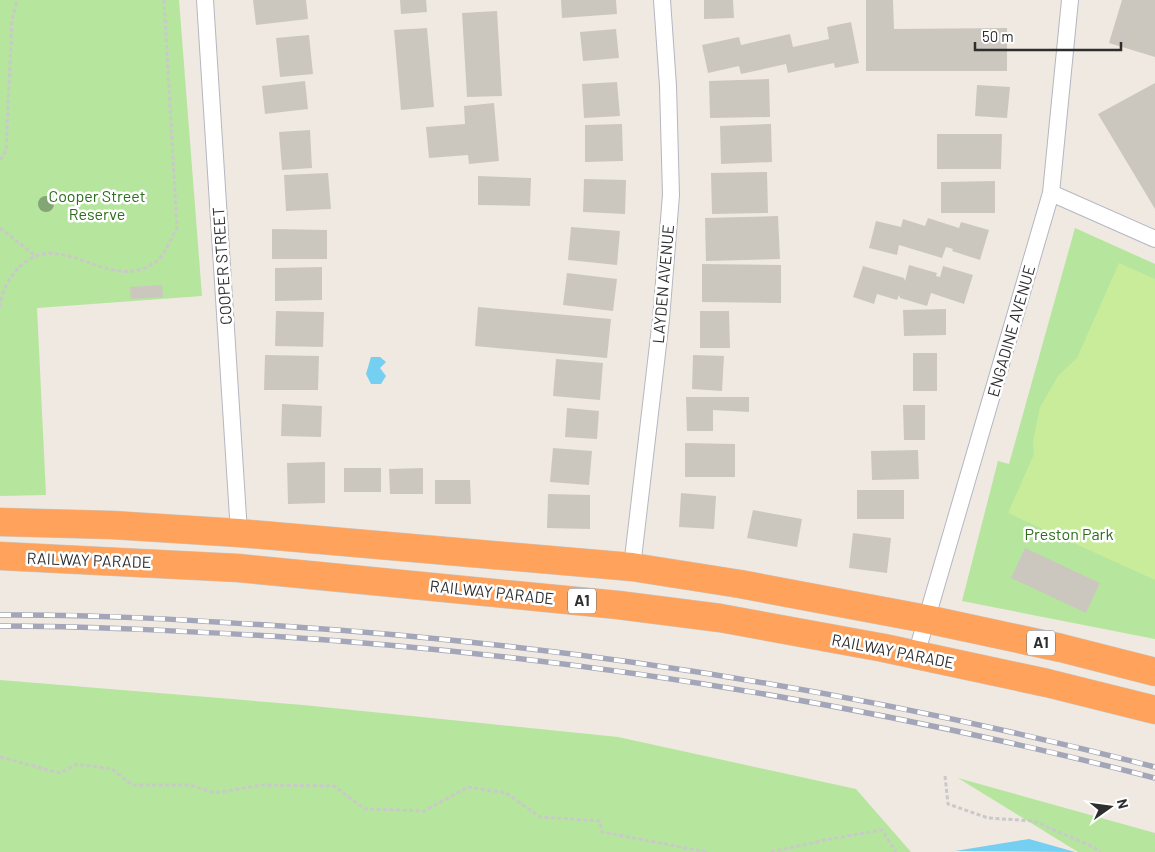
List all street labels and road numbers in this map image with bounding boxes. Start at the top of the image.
street label: COOPER STREET [208,206,235,326]
street label: LAYDEN AVENUE [648,224,677,344]
street label: ENGADINE AVENUE [983,263,1038,399]
street label: RAILWAY PARADE [26,548,152,571]
street label: RAILWAY PARADE [429,576,555,607]
road number: A1 [568,588,596,614]
street label: RAILWAY PARADE [830,629,956,672]
road number: A1 [1027,630,1055,656]

